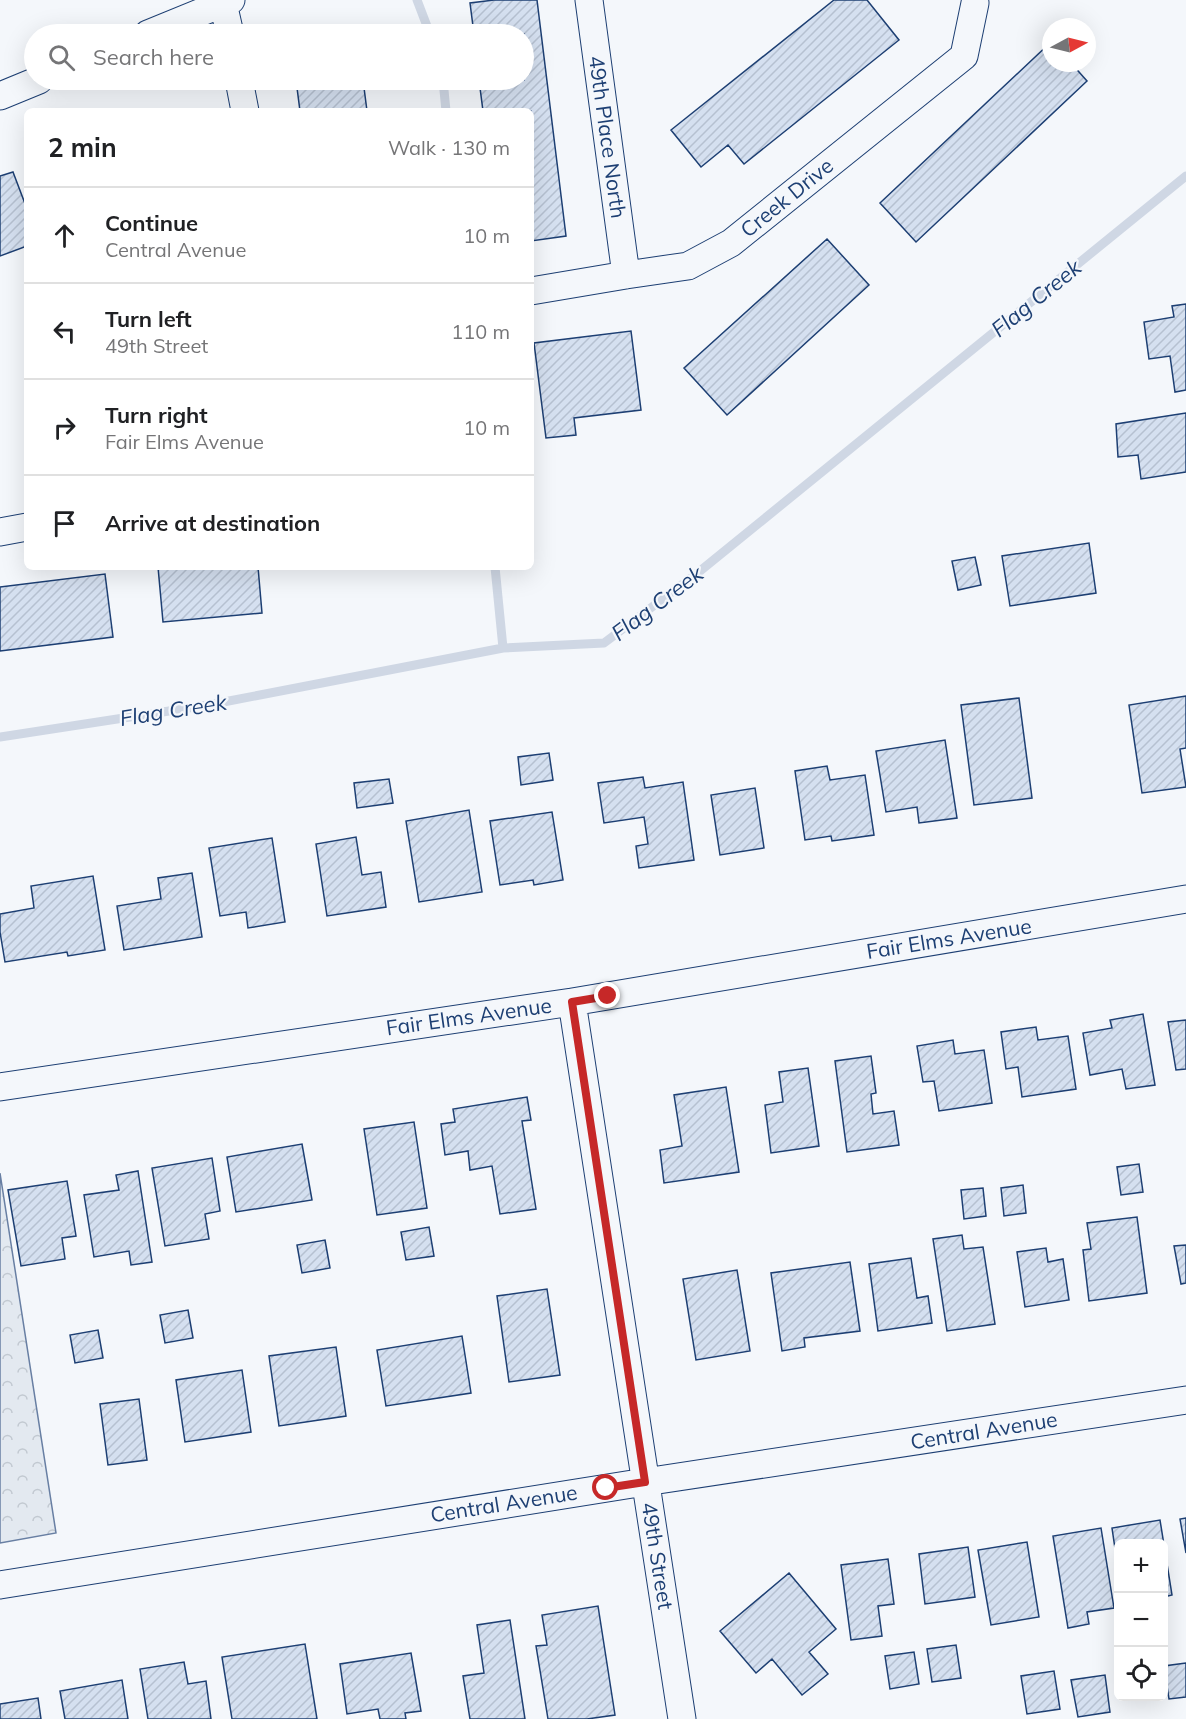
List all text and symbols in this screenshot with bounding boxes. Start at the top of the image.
north arrow [1042,18,1096,72]
search box [24,24,534,90]
icon: search [45,41,78,74]
text: Search here [93,43,214,71]
street label: 49th Place North [584,54,632,220]
text: 2 min [48,131,117,164]
text: Walk · 130 m [388,135,510,160]
street label: Creek Drive [735,152,838,242]
text: Continue [105,209,198,237]
icon: ahead [48,219,81,252]
text: 10 m [463,223,510,248]
text: Central Avenue [105,237,246,262]
water label: Flag Creek [985,253,1087,343]
text: Turn left [105,305,192,333]
icon: left [48,315,81,348]
text: 110 m [451,319,510,344]
text: 49th Street [105,333,208,358]
text: Turn right [105,401,208,429]
icon: right [48,411,81,444]
text: 10 m [463,415,510,440]
text: Fair Elms Avenue [105,429,264,454]
icon: arrive [48,507,81,540]
text: Arrive at destination [105,509,320,537]
water label: Flag Creek [605,559,709,647]
water label: Flag Creek [117,688,229,732]
street label: Fair Elms Avenue [864,912,1033,964]
route end [594,982,620,1008]
street label: Fair Elms Avenue [384,992,553,1040]
street label: Central Avenue [908,1406,1059,1454]
route start [592,1474,618,1500]
street label: Central Avenue [428,1479,579,1527]
street label: 49th Street [637,1500,679,1611]
map controls [1114,1539,1168,1701]
button: + [1114,1539,1168,1593]
button: − [1114,1593,1168,1647]
button: locate [1114,1647,1168,1701]

